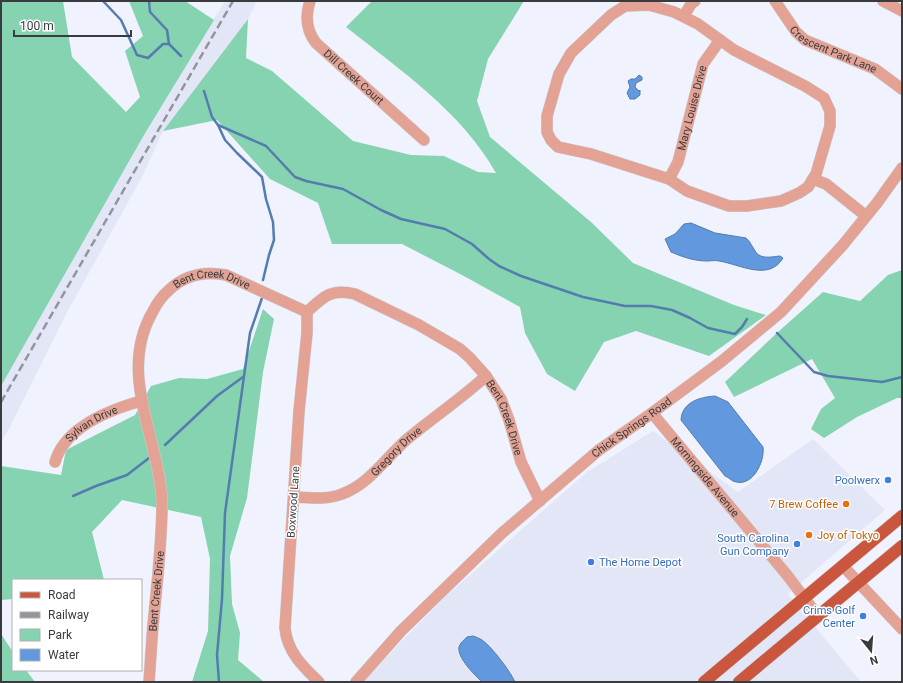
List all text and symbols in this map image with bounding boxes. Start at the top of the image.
scale bar [14,12,131,38]
text: 100 m [20,19,54,33]
street label: Crescent Park Lane [787,24,879,76]
street label: Dill Creek Court [321,47,386,108]
street label: Mary Louise Drive [675,64,709,152]
street label: Bent Creek Drive [171,268,252,292]
street label: Bent Creek Drive [483,377,525,457]
street label: Chick Springs Road [589,395,674,460]
street label: Sylvan Drive [63,403,120,445]
street label: Gregory Drive [368,424,425,479]
street label: Morningside Avenue [668,435,742,520]
street label: Boxwood Lane [285,465,303,538]
place label: Poolwerx [835,474,881,487]
marker: Poolwerx [883,475,893,485]
place label: 7 Brew Coffee [769,498,838,511]
marker: 7 Brew Coffee [841,499,851,509]
place label: Joy of Tokyo [817,529,879,542]
marker: Joy of Tokyo [804,530,814,540]
place label: South Carolina Gun Company [717,532,790,558]
marker: South Carolina Gun Company [792,539,802,549]
street label: Bent Creek Drive [146,550,167,632]
place label: The Home Depot [599,556,682,569]
marker: The Home Depot [586,557,596,567]
legend [12,579,142,671]
text: Road [48,588,76,602]
place label: Crims Golf Center [803,604,855,630]
text: Railway [48,608,89,622]
marker: Crims Golf Center [858,611,868,621]
text: Park [48,628,73,642]
north arrow [851,631,891,671]
text: Water [48,648,79,662]
text: N [868,653,879,668]

